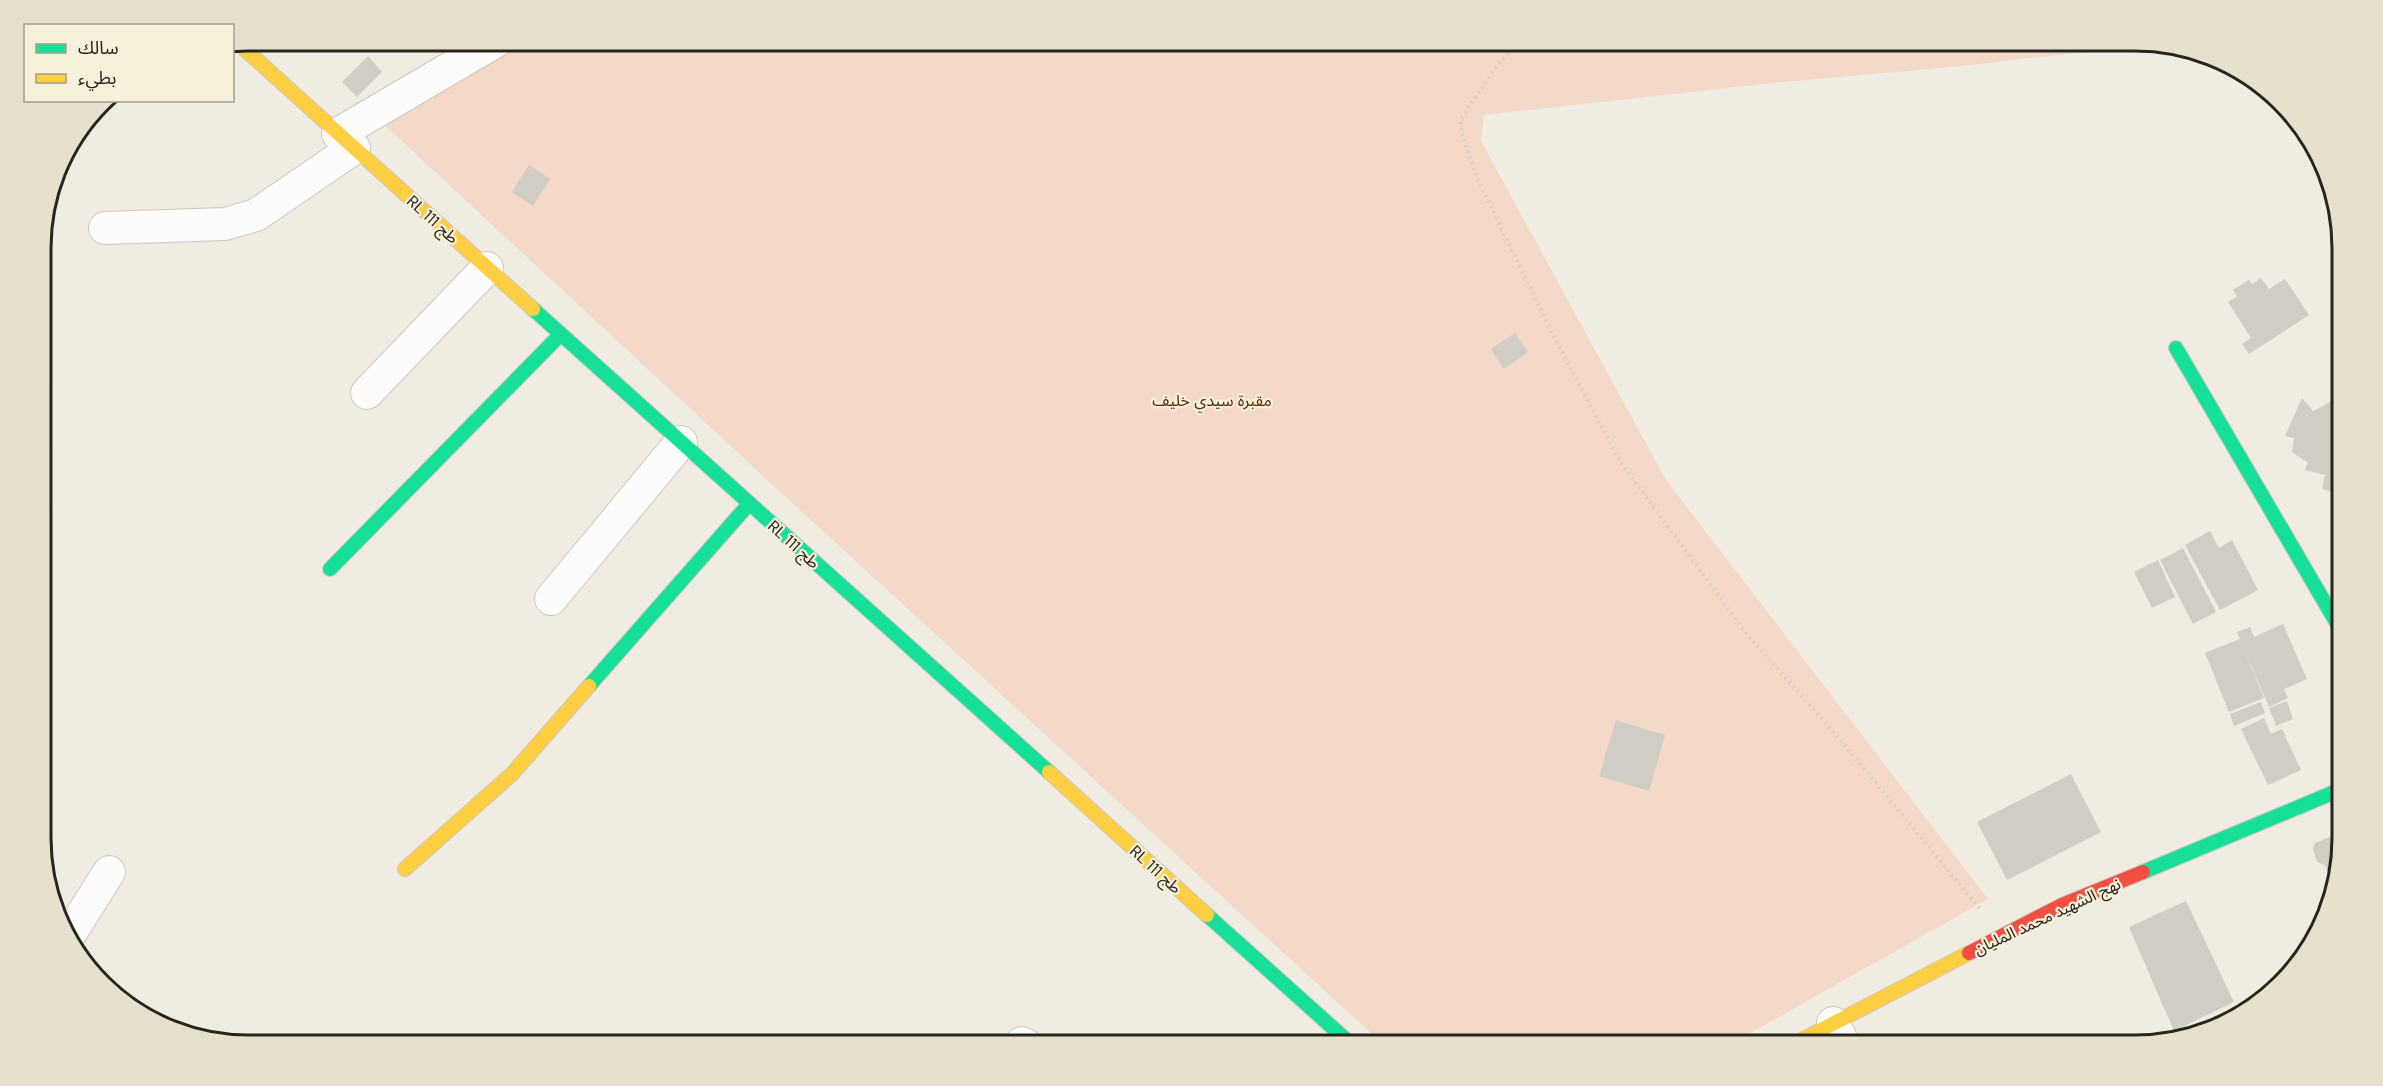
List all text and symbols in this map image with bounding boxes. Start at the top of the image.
legend [24,24,234,102]
text: سالك [78,36,119,60]
text: بطيء [78,66,116,91]
street label: RL طج 111 [401,191,463,250]
park label: مقبرة سيدي خليف [1152,390,1272,413]
street label: RL طج 111 [762,516,824,575]
street label: RL طج 111 [1124,841,1186,900]
street label: نهج الشهيد محمد المليان [1970,873,2125,962]

